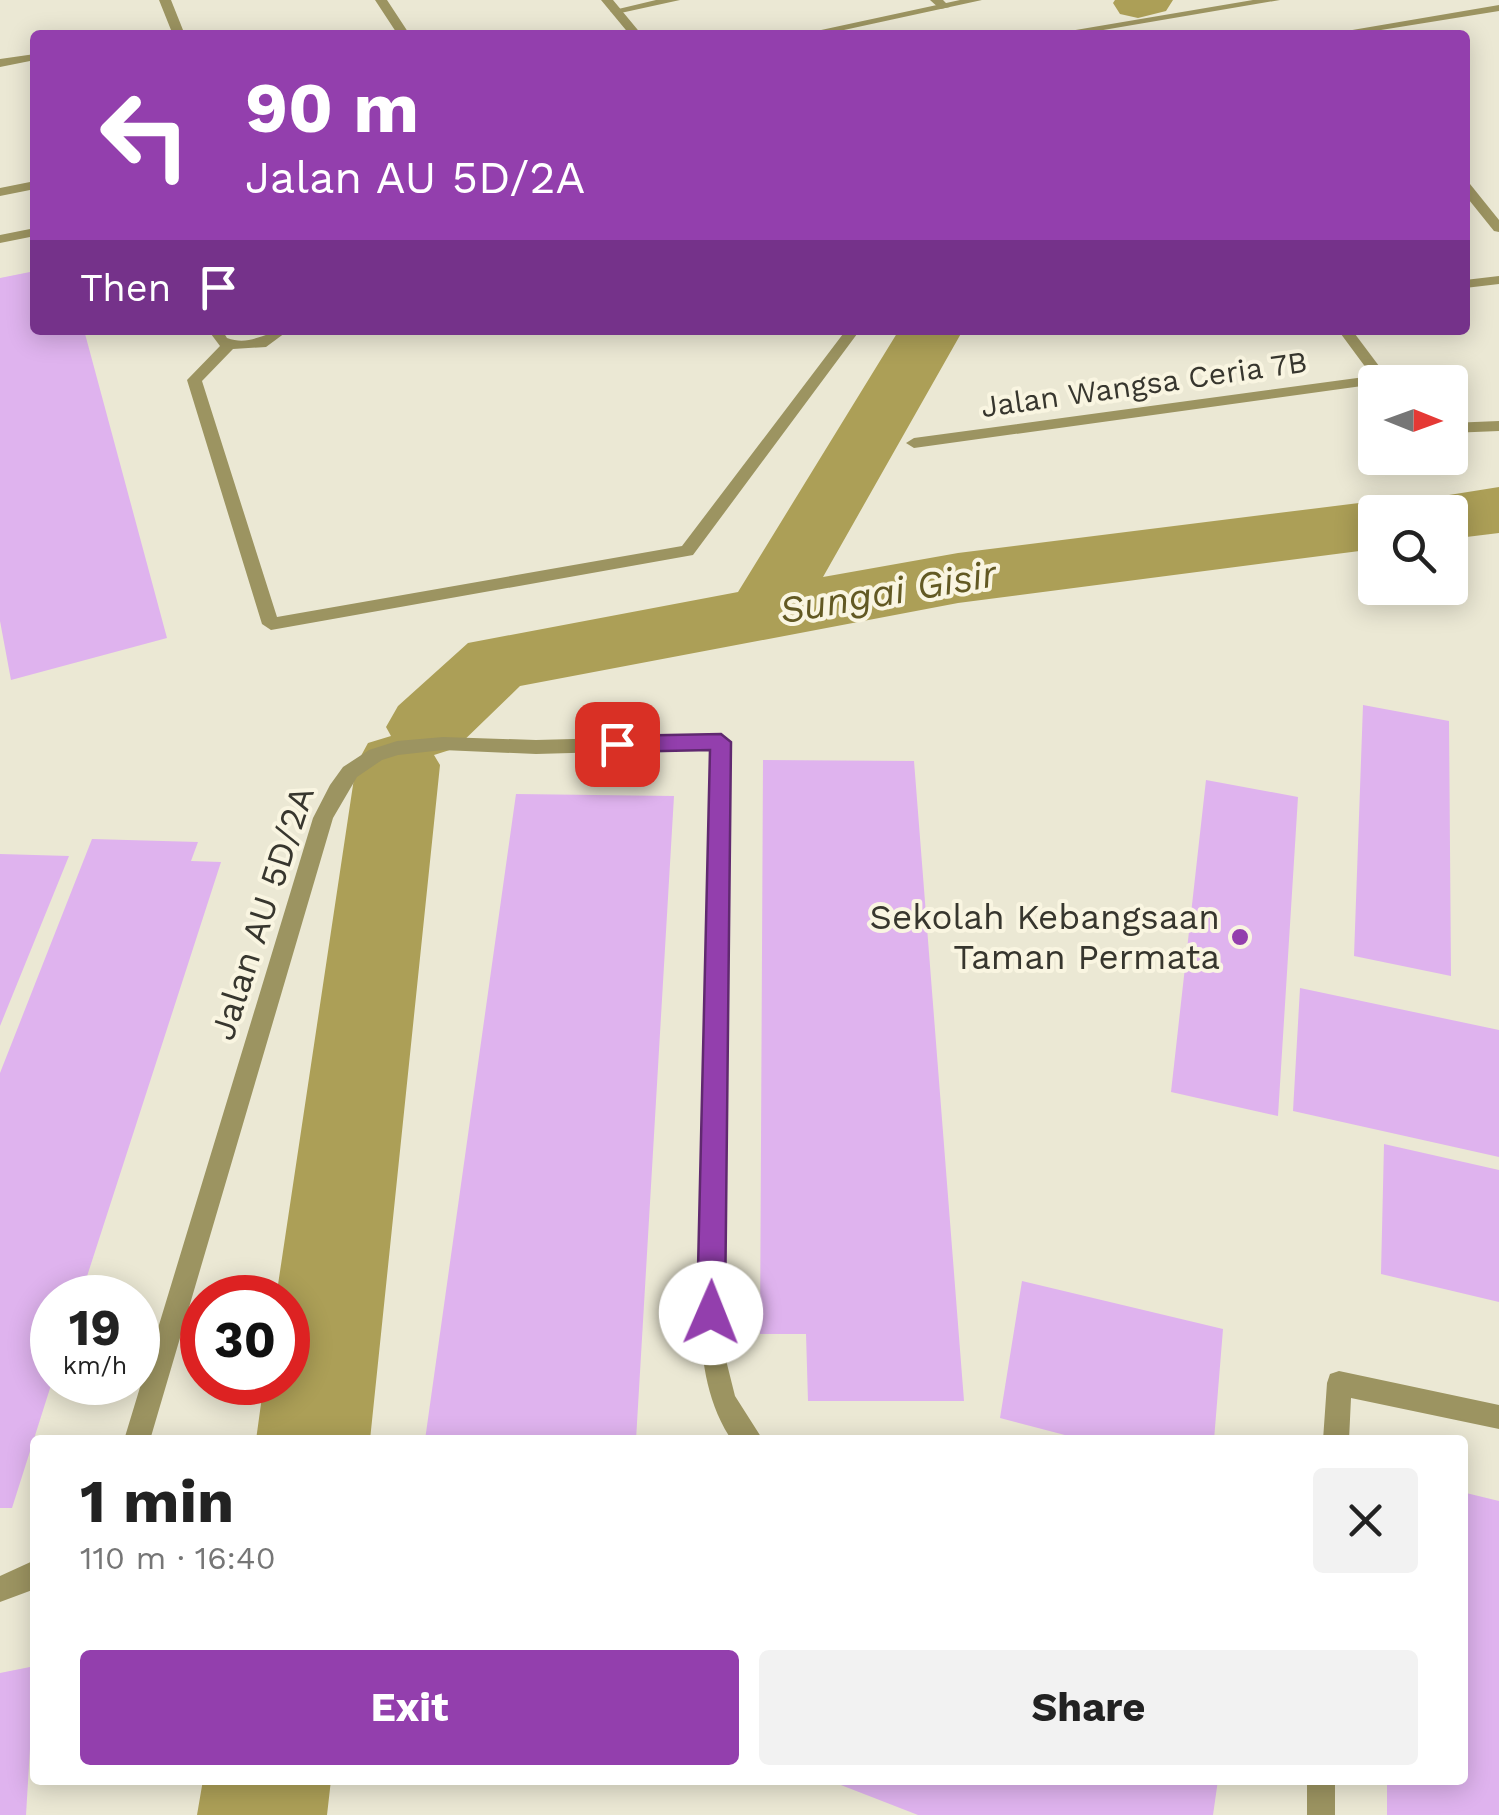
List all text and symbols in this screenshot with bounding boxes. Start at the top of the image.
text: 90 m [245,67,419,149]
icon: left [80,70,210,200]
text: Jalan AU 5D/2A [245,151,585,204]
icon: arrive [191,260,246,315]
text: Then [80,266,171,310]
street label: Jalan Wangsa Ceria 7B [979,344,1309,424]
north arrow [1358,365,1468,475]
map controls [1358,365,1468,605]
button: search [1358,495,1468,605]
water label: Sungai Gisir [776,551,1001,633]
pin [575,702,660,787]
icon: arrive [590,717,645,772]
street label: Jalan AU 5D/2A [201,781,323,1045]
place label: Sekolah Kebangsaan Taman Permata [870,896,1220,978]
marker: Sekolah Kebangsaan Taman Permata [1229,926,1251,948]
position arrow [659,1261,763,1365]
speed limit sign: 30 [180,1275,310,1405]
text: 19 [69,1298,121,1357]
text: km/h [63,1351,127,1380]
text: 1 min [80,1466,234,1537]
button: close [1313,1468,1418,1573]
text: 110 m · 16:40 [80,1539,276,1577]
button: Exit [80,1650,739,1765]
button: Share [759,1650,1418,1765]

